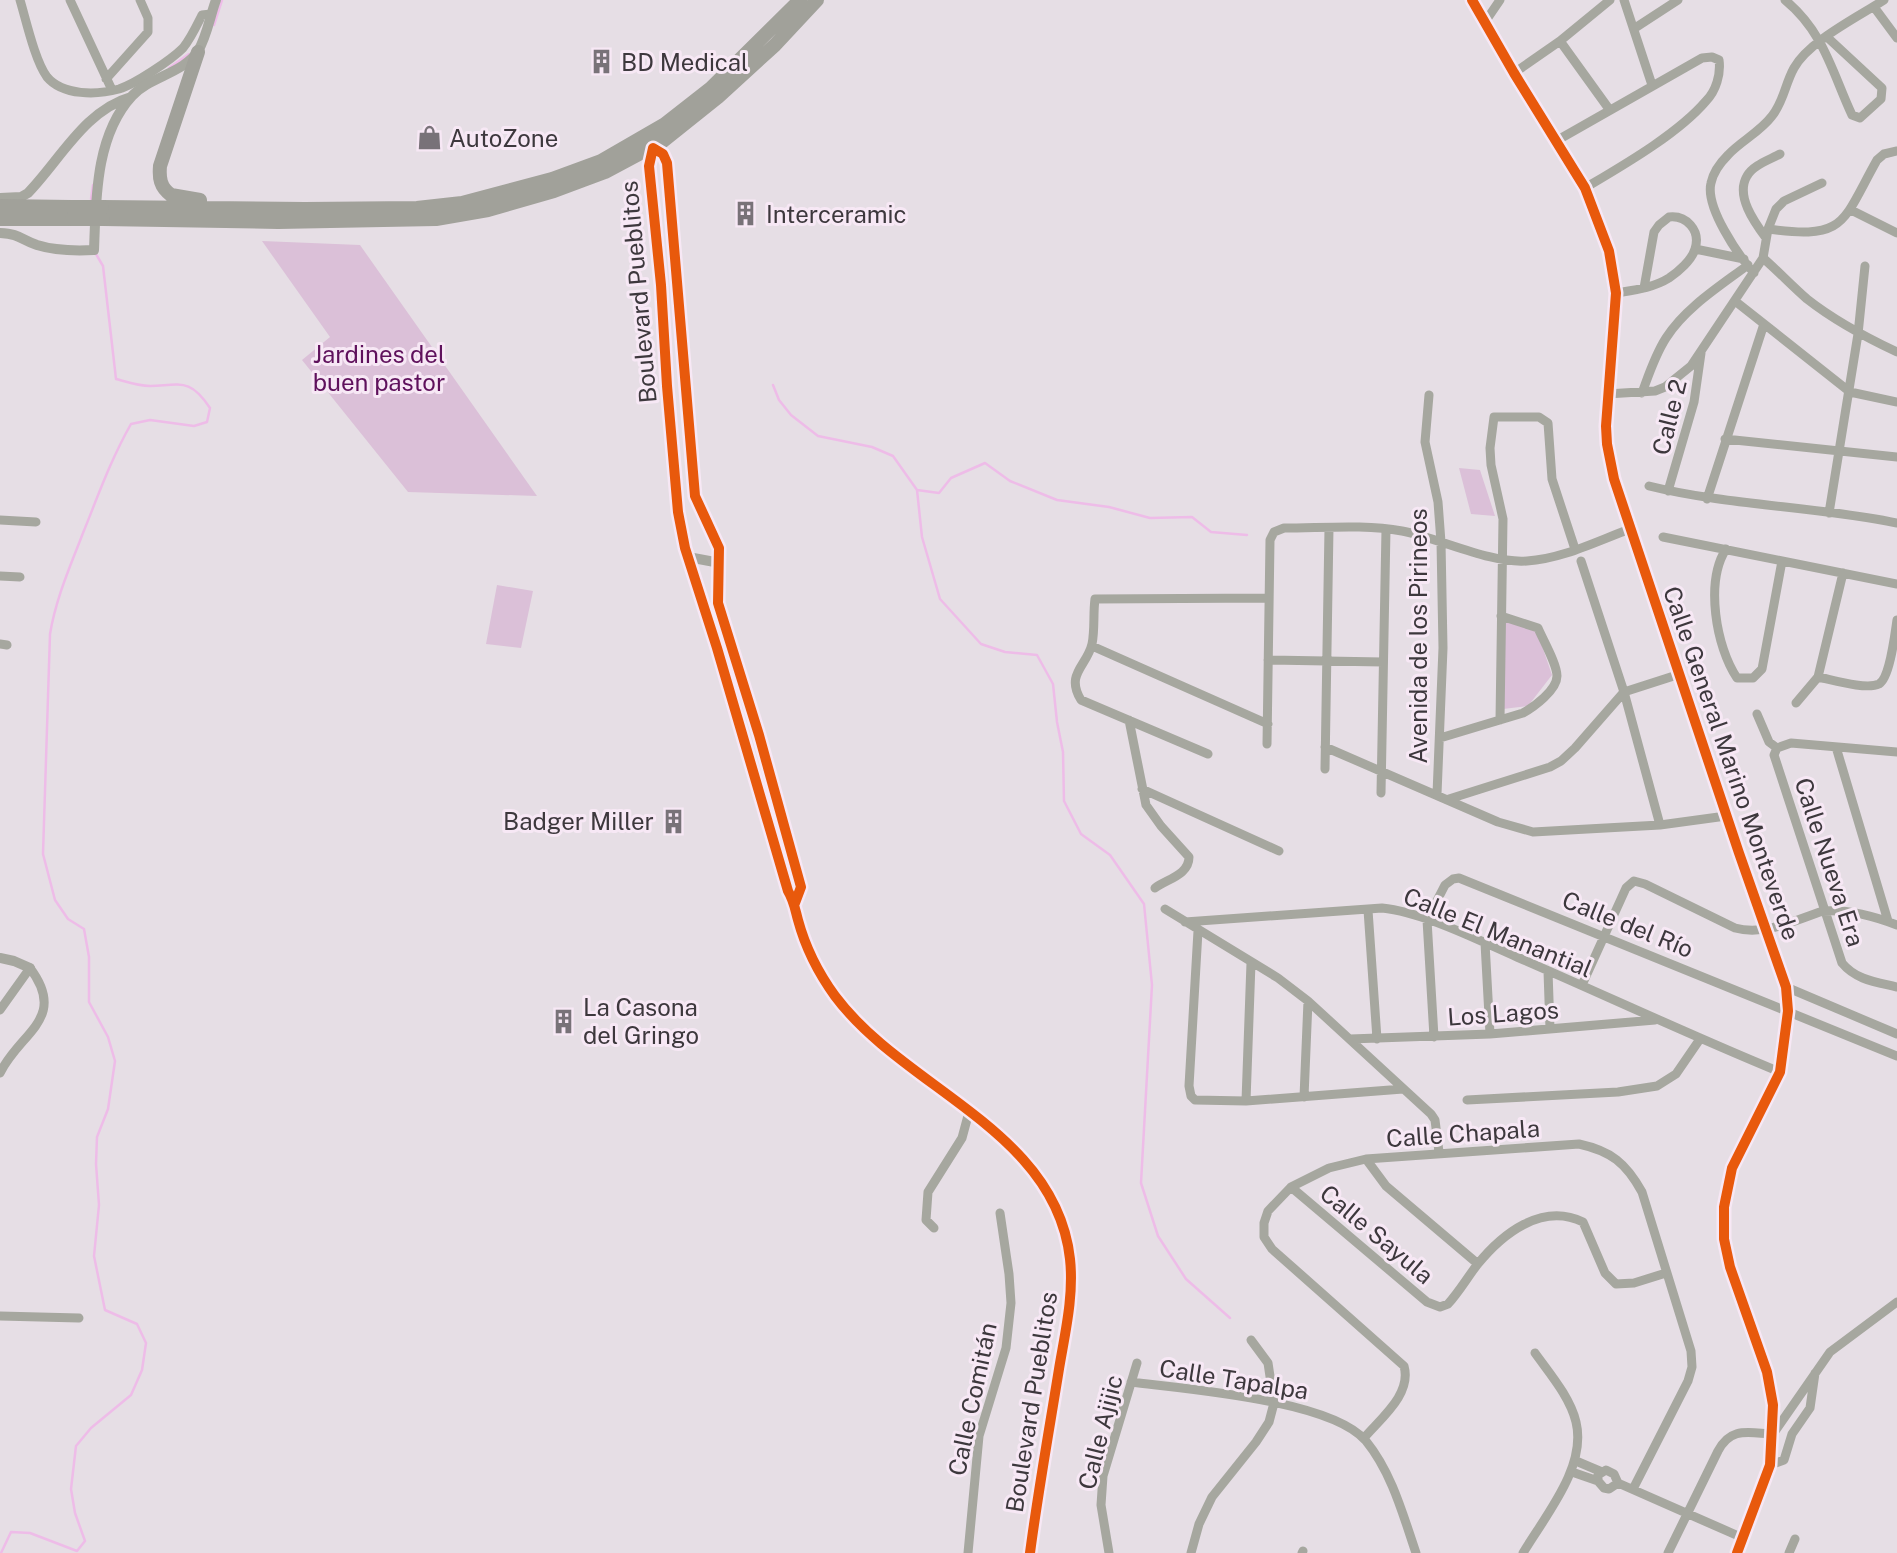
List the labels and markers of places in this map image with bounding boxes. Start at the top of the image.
building icon: BD Medical [587,48,615,76]
place label: BD Medical [621,48,748,76]
shop icon: AutoZone [415,124,443,152]
place label: AutoZone [449,124,558,152]
building icon: Interceramic [732,200,760,228]
place label: Interceramic [766,200,906,228]
place label: Badger Miller [503,807,654,835]
building icon: Badger Miller [660,807,688,835]
place label: La Casona del Gringo [583,993,699,1049]
building icon: La Casona del Gringo [549,1007,577,1035]

